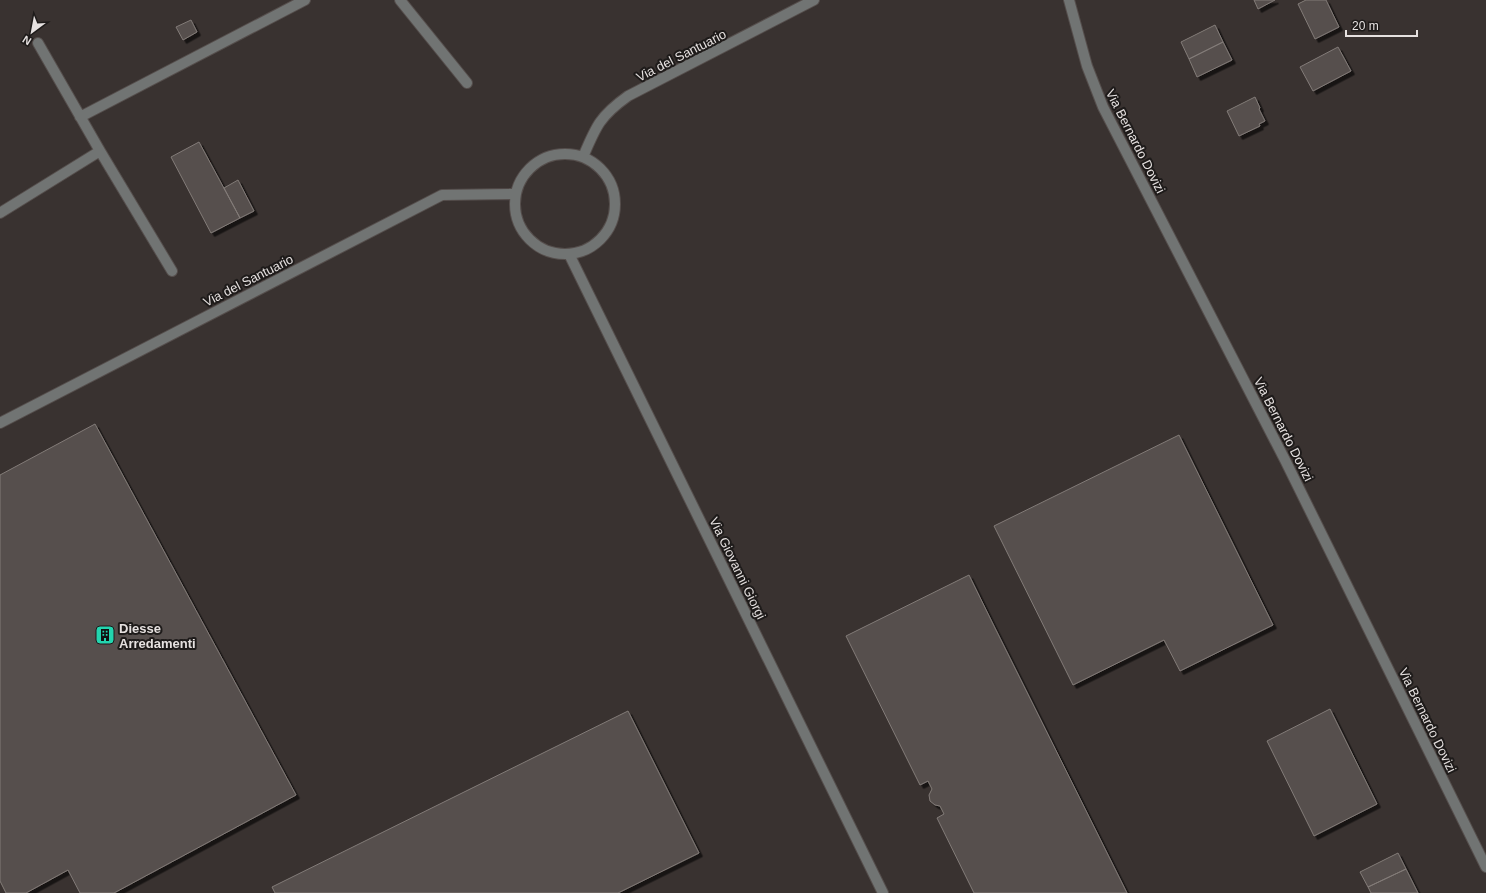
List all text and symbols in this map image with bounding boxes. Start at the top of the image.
north arrow [12,12,52,52]
scale bar [1346,12,1417,38]
text: 20 m [1352,19,1379,33]
street label: Via del Santuario [634,26,729,85]
text: N [20,33,33,48]
street label: Via Bernardo Dovizi [1103,87,1168,196]
street label: Via del Santuario [201,251,296,310]
street label: Via Bernardo Dovizi [1251,375,1316,484]
street label: Via Giovanni Giorgi [706,515,769,622]
place label: Diesse Arredamenti [119,621,196,651]
building icon: Diesse Arredamenti [94,624,116,646]
street label: Via Bernardo Dovizi [1396,665,1459,775]

